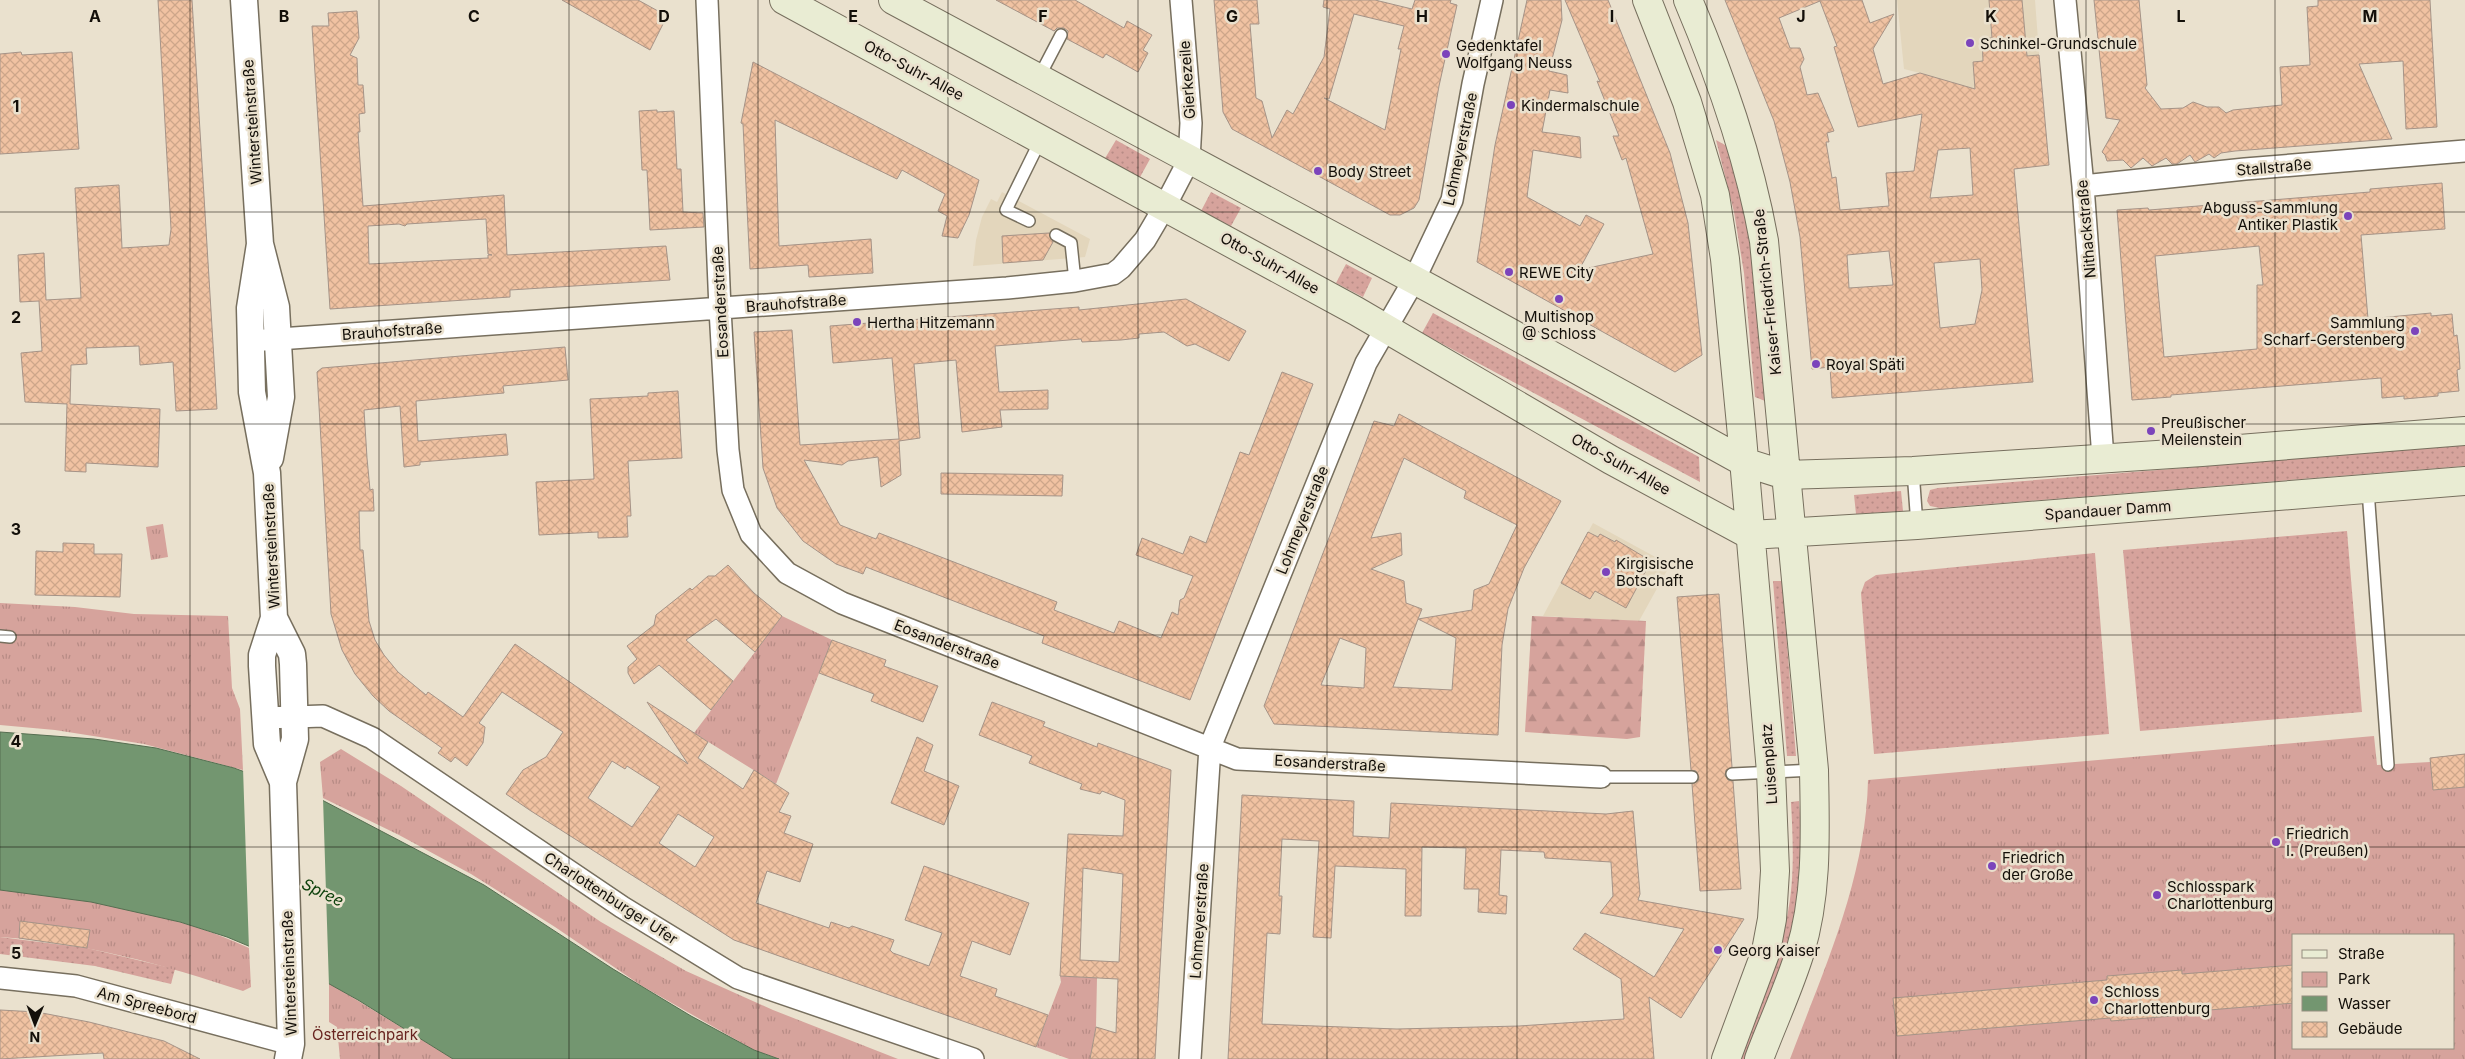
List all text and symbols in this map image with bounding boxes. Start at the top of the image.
text: A [89,6,101,26]
text: B [279,6,289,26]
text: C [468,6,480,26]
text: D [658,6,670,26]
text: E [848,6,858,26]
text: F [1038,6,1048,26]
text: G [1226,6,1238,26]
text: H [1416,6,1428,26]
text: I [1610,6,1614,26]
text: J [1796,6,1806,26]
text: K [1985,6,1997,26]
text: L [2176,6,2186,26]
text: M [2363,6,2377,26]
place label: Schinkel-Grundschule [1980,34,2137,53]
street label: Otto-Suhr-Allee [861,36,967,104]
place label: Gedenktafel Wolfgang Neuss [1456,36,1572,72]
marker: Schinkel-Grundschule [1964,37,1976,49]
street label: Gierkezeile [1175,40,1199,120]
marker: Gedenktafel Wolfgang Neuss [1440,48,1452,60]
street label: Wintersteinstraße [238,59,266,185]
street label: Lohmeyerstraße [1439,91,1481,207]
text: 1 [13,96,19,116]
place label: Kindermalschule [1521,96,1639,115]
marker: Kindermalschule [1505,99,1517,111]
street label: Stallstraße [2236,154,2312,180]
place label: Body Street [1328,162,1411,181]
marker: Body Street [1312,165,1324,177]
street label: Nithackstraße [2072,179,2100,279]
place label: Abguss-Sammlung Antiker Plastik [2203,198,2339,234]
street label: Kaiser-Friedrich-Straße [1749,208,1785,376]
marker: Abguss-Sammlung Antiker Plastik [2342,210,2354,222]
street label: Otto-Suhr-Allee [1217,228,1323,298]
street label: Eosanderstraße [708,246,732,358]
place label: REWE City [1519,263,1594,282]
marker: REWE City [1503,266,1515,278]
street label: Brauhofstraße [745,290,847,316]
marker: Multishop @ Schloss [1553,293,1565,305]
text: 2 [11,307,21,327]
place label: Multishop @ Schloss [1522,307,1596,343]
place label: Hertha Hitzemann [867,313,995,332]
place label: Sammlung Scharf-Gerstenberg [2263,313,2405,349]
marker: Hertha Hitzemann [851,316,863,328]
street label: Brauhofstraße [341,318,443,344]
marker: Sammlung Scharf-Gerstenberg [2409,325,2421,337]
place label: Royal Späti [1826,355,1905,374]
marker: Royal Späti [1810,358,1822,370]
place label: Preußischer Meilenstein [2161,413,2247,449]
marker: Preußischer Meilenstein [2145,425,2157,437]
street label: Otto-Suhr-Allee [1568,429,1674,499]
street label: Lohmeyerstraße [1272,463,1332,577]
street label: Wintersteinstraße [258,483,284,609]
street label: Spandauer Damm [2044,496,2172,524]
text: 3 [11,519,21,539]
place label: Kirgisische Botschaft [1616,554,1694,590]
marker: Kirgisische Botschaft [1600,566,1612,578]
street label: Eosanderstraße [891,615,1003,673]
street label: Luisenplatz [1757,723,1781,805]
text: 4 [11,731,22,751]
street label: Eosanderstraße [1274,751,1386,775]
place label: Friedrich I. (Preußen) [2286,824,2369,860]
marker: Friedrich I. (Preußen) [2270,836,2282,848]
street label: Charlottenburger Ufer [541,848,682,949]
place label: Friedrich der Große [2002,848,2073,884]
marker: Friedrich der Große [1986,860,1998,872]
street label: Lohmeyerstraße [1185,863,1213,979]
water label: Spree [299,873,347,911]
place label: Schlosspark Charlottenburg [2167,877,2273,913]
marker: Schlosspark Charlottenburg [2151,889,2163,901]
street label: Wintersteinstraße [277,910,301,1036]
legend [2292,934,2455,1049]
place label: Georg Kaiser [1728,941,1821,960]
text: 5 [11,943,21,963]
marker: Georg Kaiser [1712,944,1724,956]
text: Straße [2338,944,2385,963]
text: Park [2338,969,2371,988]
place label: Schloss Charlottenburg [2104,982,2210,1018]
street label: Am Spreebord [95,983,199,1027]
marker: Schloss Charlottenburg [2088,994,2100,1006]
text: Wasser [2338,994,2391,1013]
north arrow [10,999,60,1049]
text: Gebäude [2338,1019,2403,1038]
park label: Österreichpark [312,1025,419,1044]
text: N [29,1029,40,1046]

